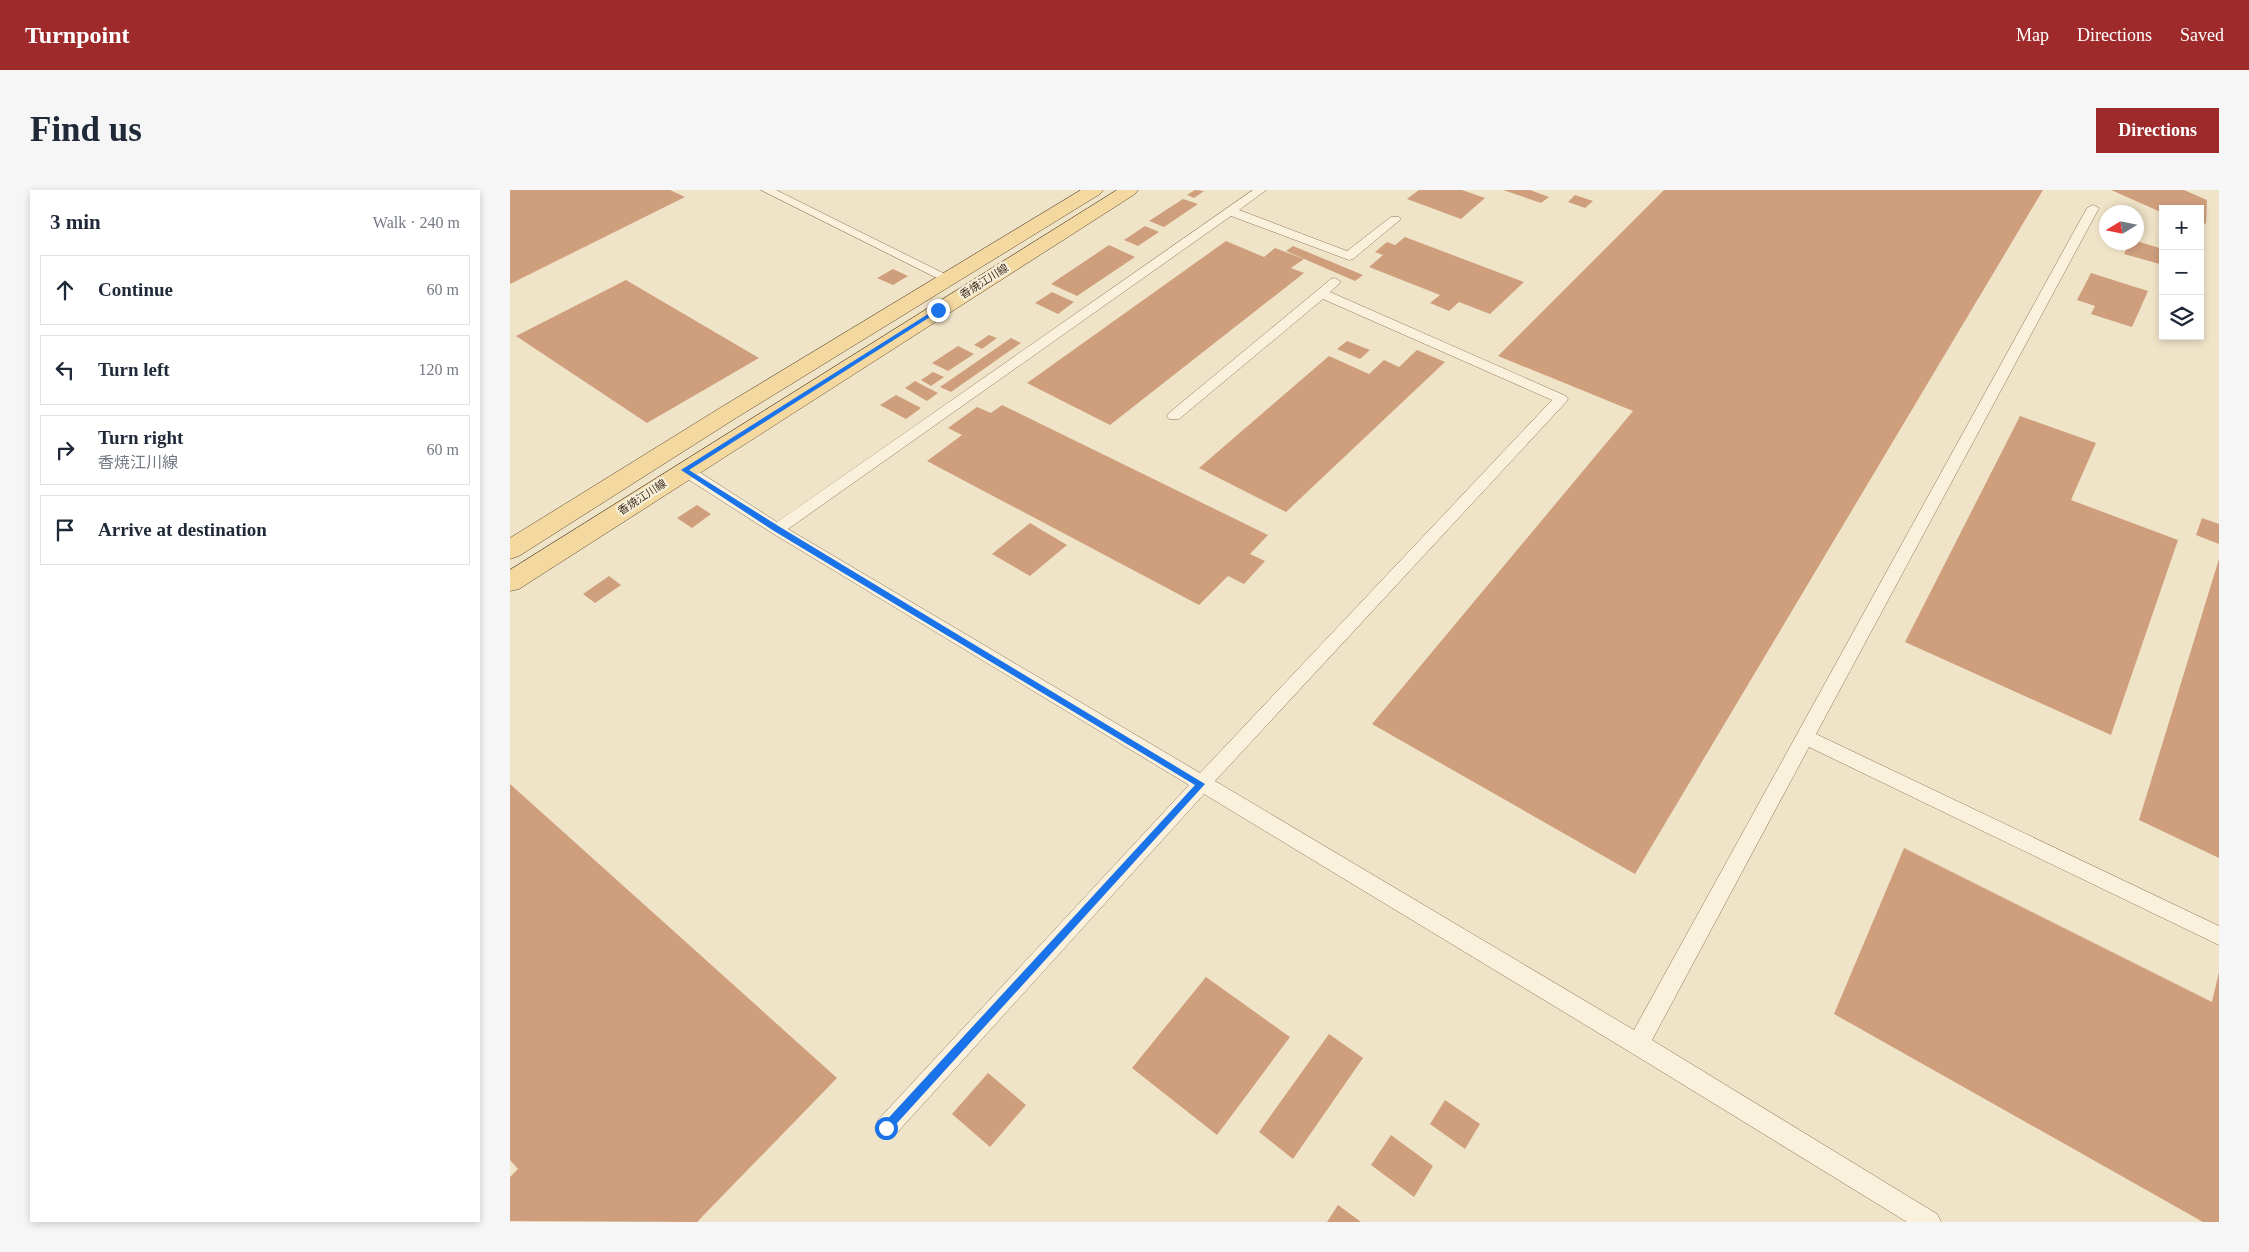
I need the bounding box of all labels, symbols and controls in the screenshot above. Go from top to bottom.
text: Turnpoint [25,22,130,48]
text: Map [2016,25,2049,45]
text: Directions [2077,25,2152,45]
text: Saved [2180,25,2224,45]
button: Directions [2096,108,2219,153]
text: Find us [30,110,142,149]
north arrow [2099,205,2144,250]
map controls [2159,205,2204,340]
button: + [2159,205,2204,250]
text: 3 min [50,210,101,234]
text: Walk · 240 m [373,214,460,231]
button: − [2159,250,2204,295]
street label: 香焼江川線 [957,261,1011,301]
icon: ahead [51,276,79,304]
text: Continue [98,279,173,300]
text: 60 m [427,281,459,298]
button: layers [2159,295,2204,340]
route end [927,299,950,322]
icon: left [51,356,79,384]
text: Turn left [98,359,170,380]
text: 120 m [419,361,459,378]
text: Turn right [98,427,183,448]
icon: right [51,436,79,464]
text: 60 m [427,441,459,458]
text: 香焼江川線 [98,454,178,471]
street label: 香焼江川線 [616,477,668,517]
icon: arrive [51,516,79,544]
text: Arrive at destination [98,519,267,540]
route start [875,1117,898,1140]

